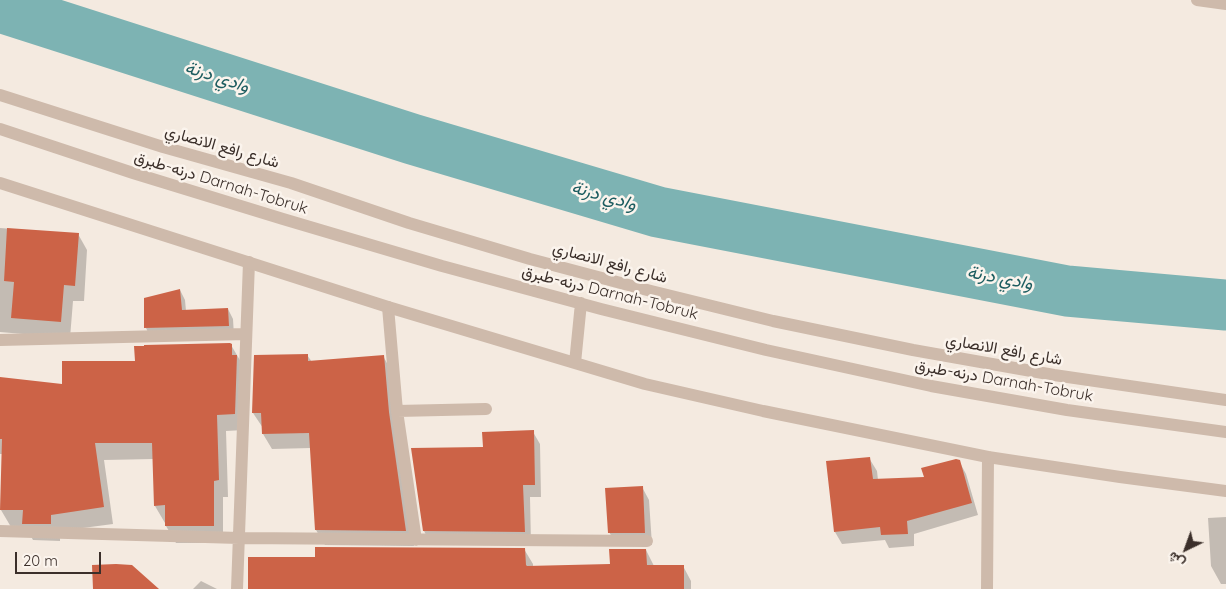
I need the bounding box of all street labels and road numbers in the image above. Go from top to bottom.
street label: شارع رافع الانصاري [163,122,281,172]
street label: درنه-طبرق Darnah-Tobruk [132,147,310,219]
street label: شارع رافع الانصاري [551,238,669,288]
street label: درنه-طبرق Darnah-Tobruk [520,262,700,324]
street label: شارع رافع الانصاري [944,330,1064,370]
street label: درنه-طبرق Darnah-Tobruk [913,356,1095,406]

